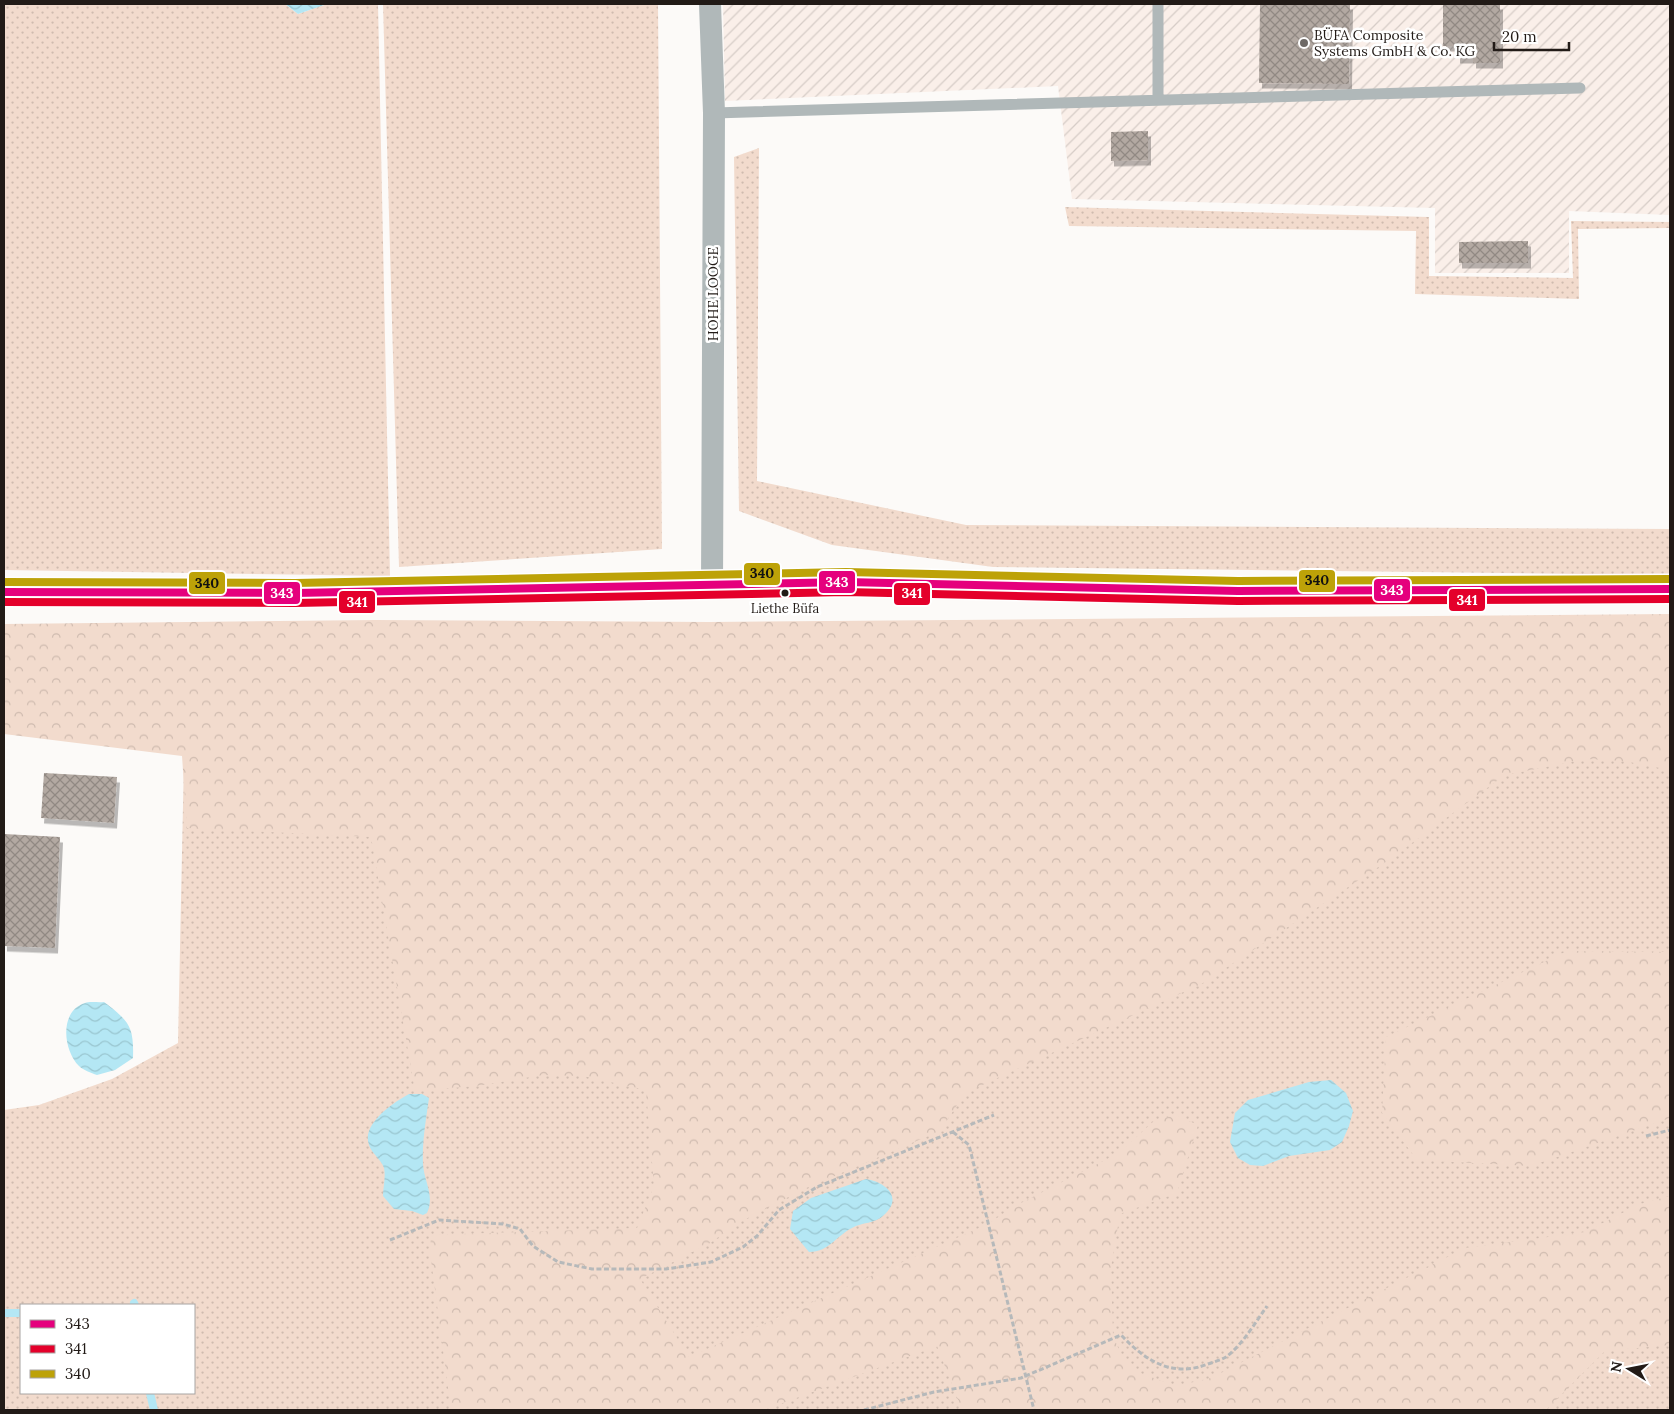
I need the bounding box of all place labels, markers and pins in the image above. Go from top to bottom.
place label: BÜFA Composite Systems GmbH & Co. KG [1314,26,1476,60]
marker: BÜFA Composite Systems GmbH & Co. KG [1298,37,1310,49]
marker: Liethe Büfa [780,588,790,598]
place label: Liethe Büfa [751,600,819,617]

